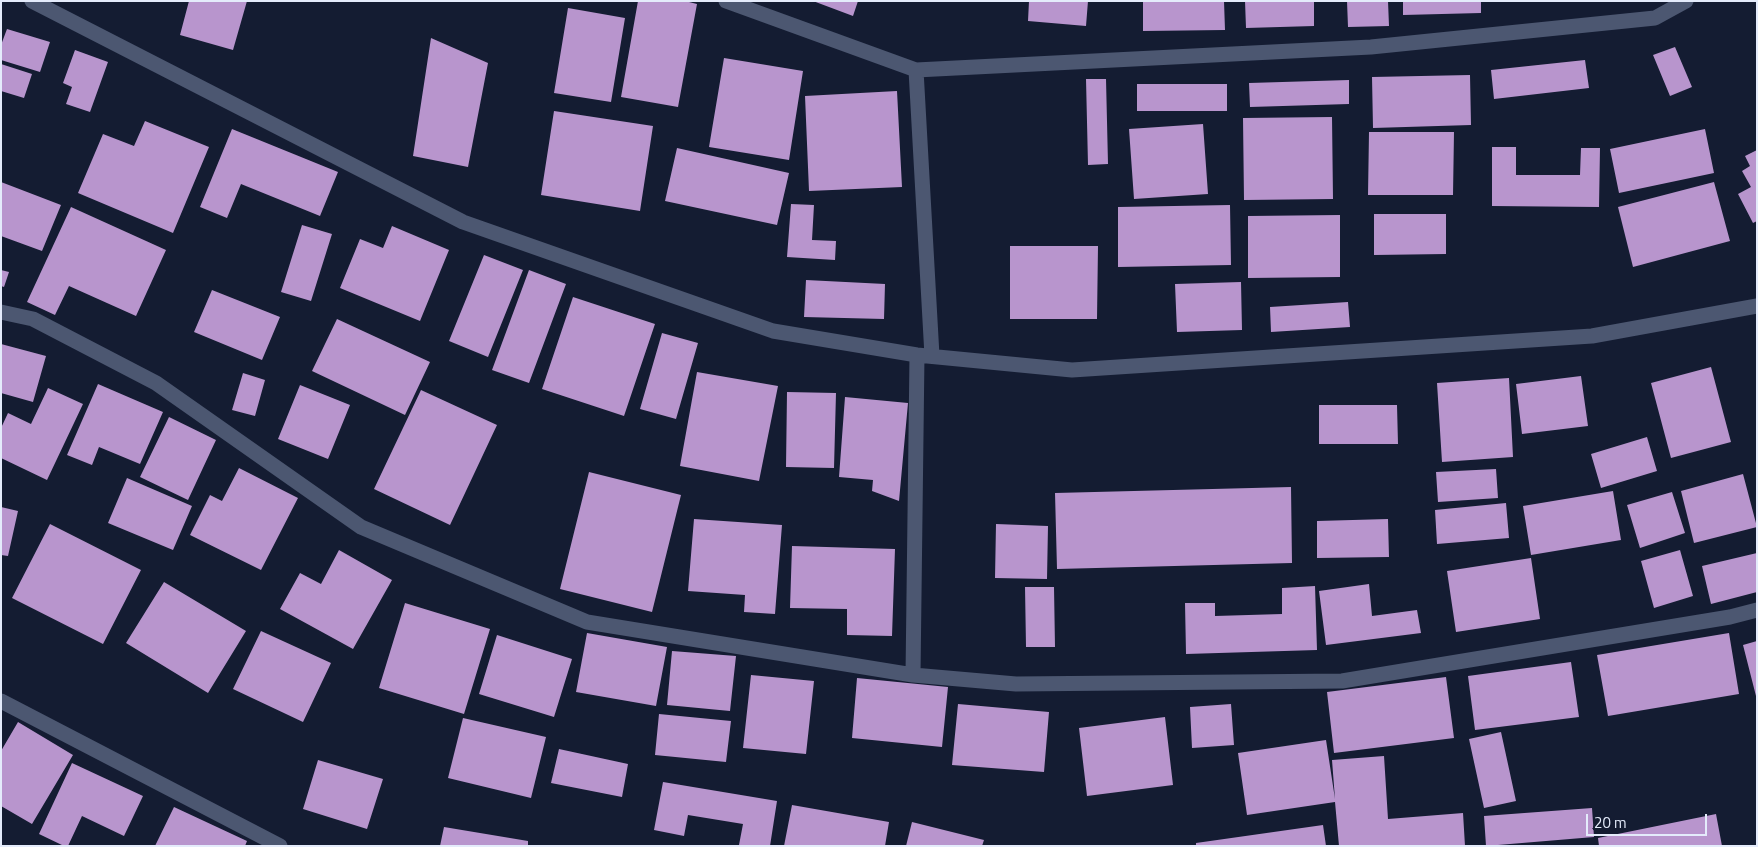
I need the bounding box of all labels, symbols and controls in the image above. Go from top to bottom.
scale bar [1588,804,1709,836]
text: 20 m [1594,811,1627,834]

